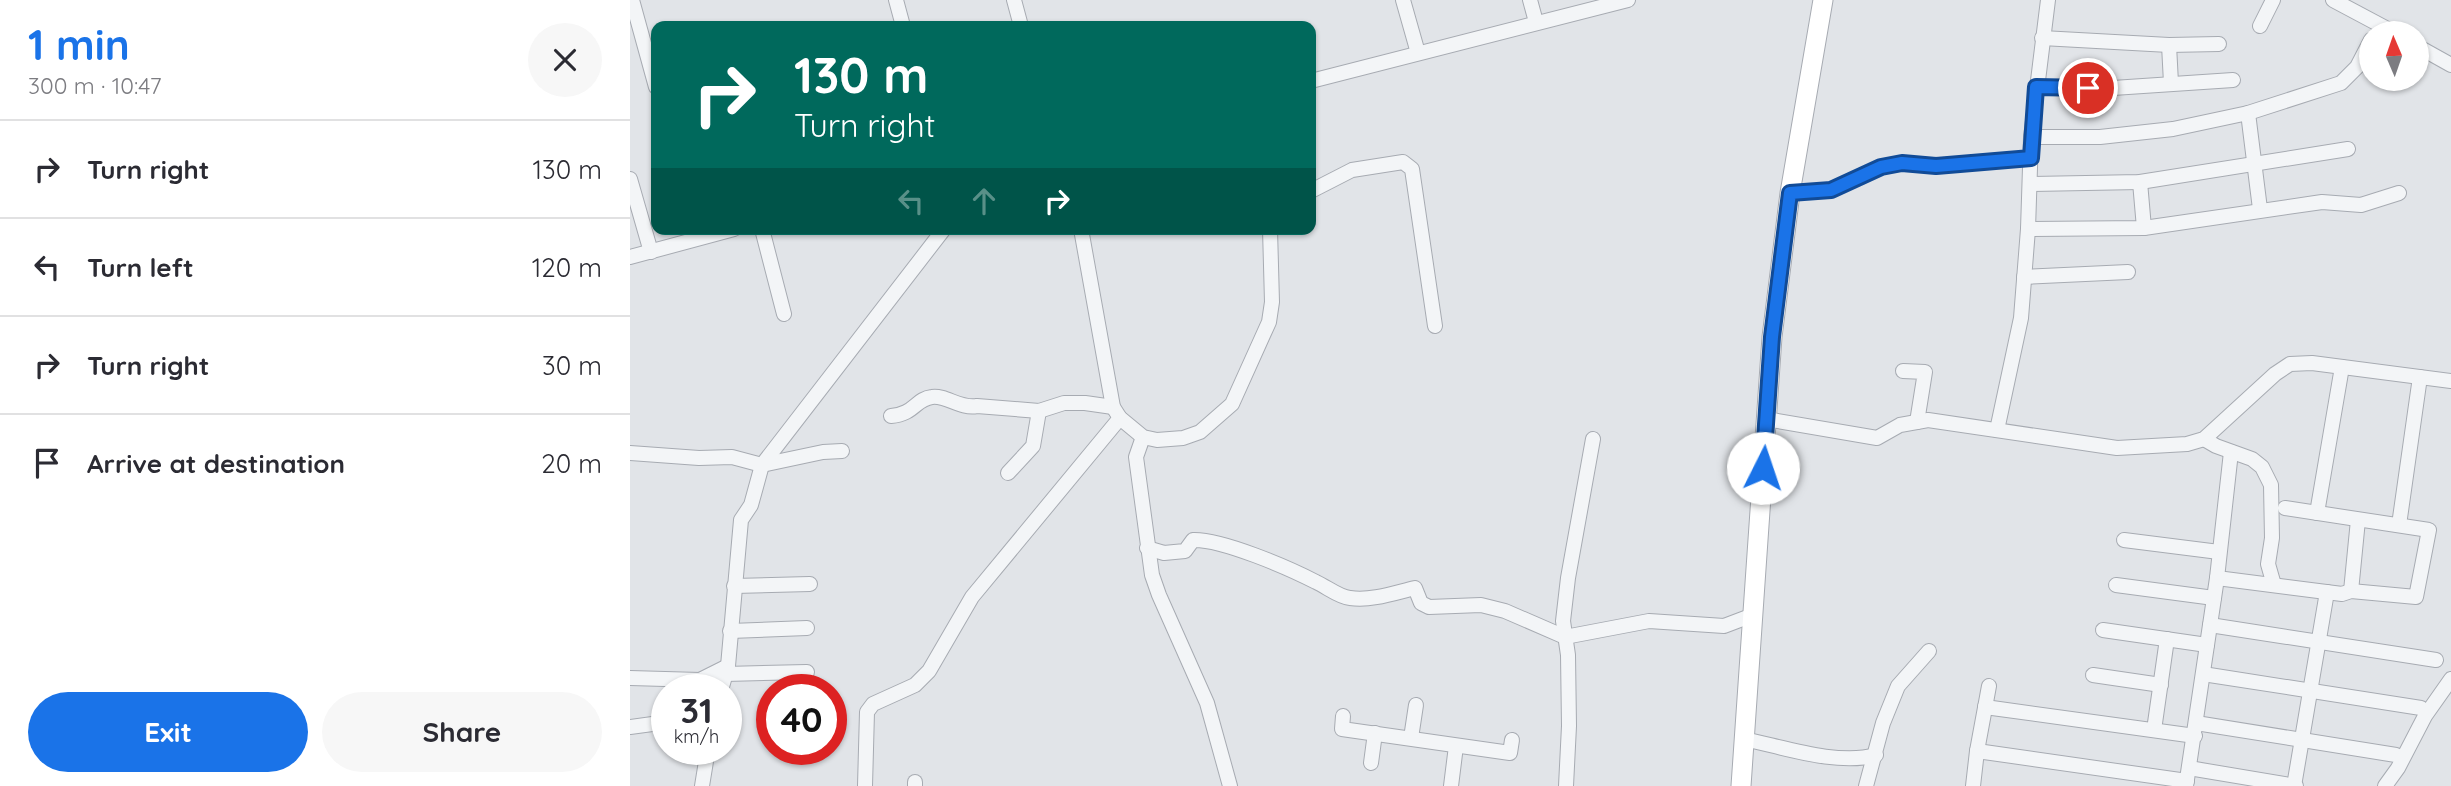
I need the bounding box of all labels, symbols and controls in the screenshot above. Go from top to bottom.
text: 1 min [28,18,130,71]
north arrow [2359,21,2429,91]
map controls [2359,21,2429,91]
button: close [528,23,602,97]
text: 130 m [794,44,928,105]
icon: right [679,49,770,140]
pin [2058,58,2118,118]
icon: arrive [2069,69,2107,107]
text: 300 m · 10:47 [28,71,161,100]
text: Turn right [794,105,935,145]
icon: right [28,150,66,188]
text: Turn right [87,153,209,186]
text: 130 m [532,153,602,186]
icon: left [892,182,930,220]
icon: ahead [965,182,1003,220]
icon: right [1038,182,1076,220]
icon: left [28,248,66,286]
text: Turn left [87,251,194,284]
text: 120 m [532,251,602,284]
icon: right [28,346,66,384]
text: Turn right [87,349,209,382]
text: 30 m [542,349,602,382]
position arrow [1726,431,1800,505]
icon: arrive [28,444,66,482]
text: Arrive at destination [87,447,345,480]
text: 20 m [541,447,602,480]
speed limit sign: 40 [756,674,847,765]
text: 31 [680,688,713,732]
button: Exit [28,692,308,772]
button: Share [322,692,602,772]
text: km/h [674,725,719,748]

